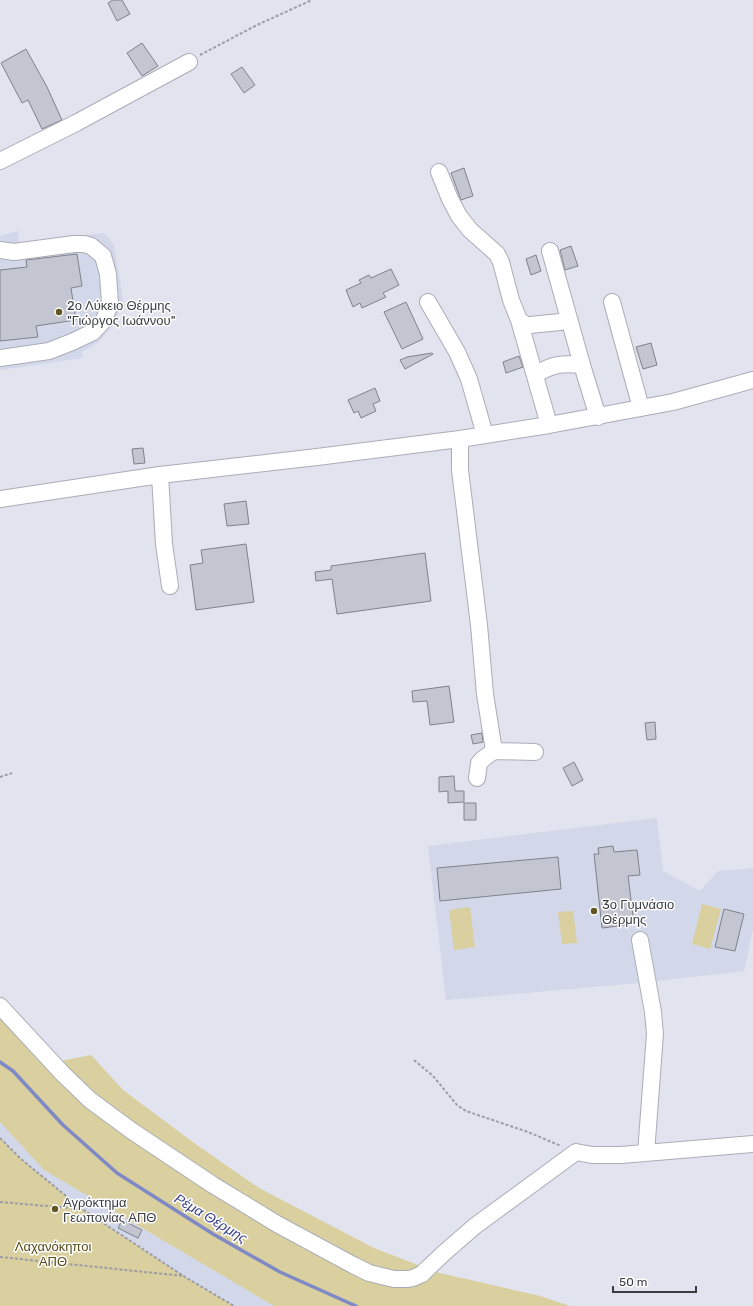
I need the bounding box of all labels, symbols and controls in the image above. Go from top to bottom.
place label: 2ο Λύκειο Θέρμης "Γιώργος Ιωάννου" [67,298,176,328]
marker: 2ο Λύκειο Θέρμης "Γιώργος Ιωάννου" [54,307,64,317]
place label: 3ο Γυμνάσιο Θέρμης [602,897,674,927]
marker: 3ο Γυμνάσιο Θέρμης [589,906,599,916]
water label: Ρέμα Θέρμης [171,1190,250,1247]
place label: Αγρόκτημα Γεωπονίας ΑΠΘ [63,1195,156,1225]
marker: Αγρόκτημα Γεωπονίας ΑΠΘ [50,1204,60,1214]
park label: Λαχανόκηποι ΑΠΘ [15,1239,91,1269]
scale bar [613,1268,696,1294]
text: 50 m [619,1275,647,1289]

